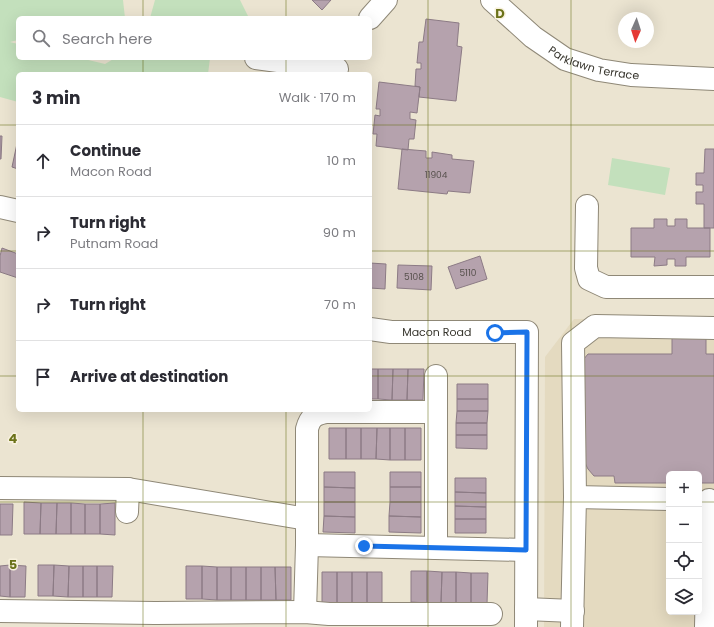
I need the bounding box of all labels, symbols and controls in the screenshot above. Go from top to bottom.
text: D [495,4,505,23]
north arrow [618,12,654,48]
search box [16,16,372,60]
icon: search [30,27,52,49]
text: Search here [62,28,152,49]
street label: Parklawn Terrace [545,42,640,83]
text: 3 min [32,86,80,110]
text: Walk · 170 m [279,88,356,107]
text: Continue [70,140,141,161]
icon: ahead [32,150,54,172]
text: 10 m [327,151,356,170]
text: Macon Road [70,162,152,181]
house number: 11904 [425,169,448,181]
text: Turn right [70,212,146,233]
icon: right [32,222,54,244]
text: 90 m [323,223,356,242]
text: Putnam Road [70,234,158,253]
house number: 5110 [459,267,477,279]
house number: 5108 [404,271,424,283]
icon: right [32,294,54,316]
text: Turn right [70,294,146,315]
text: 70 m [324,295,356,314]
street label: Macon Road [402,324,471,340]
route start [486,324,504,342]
icon: arrive [32,366,54,388]
text: Arrive at destination [70,366,228,387]
text: 4 [9,429,18,448]
map controls [666,471,702,615]
button: + [666,471,702,507]
button: − [666,507,702,543]
route end [355,537,373,555]
button: locate [666,543,702,579]
text: 5 [9,555,17,574]
button: layers [666,579,702,615]

